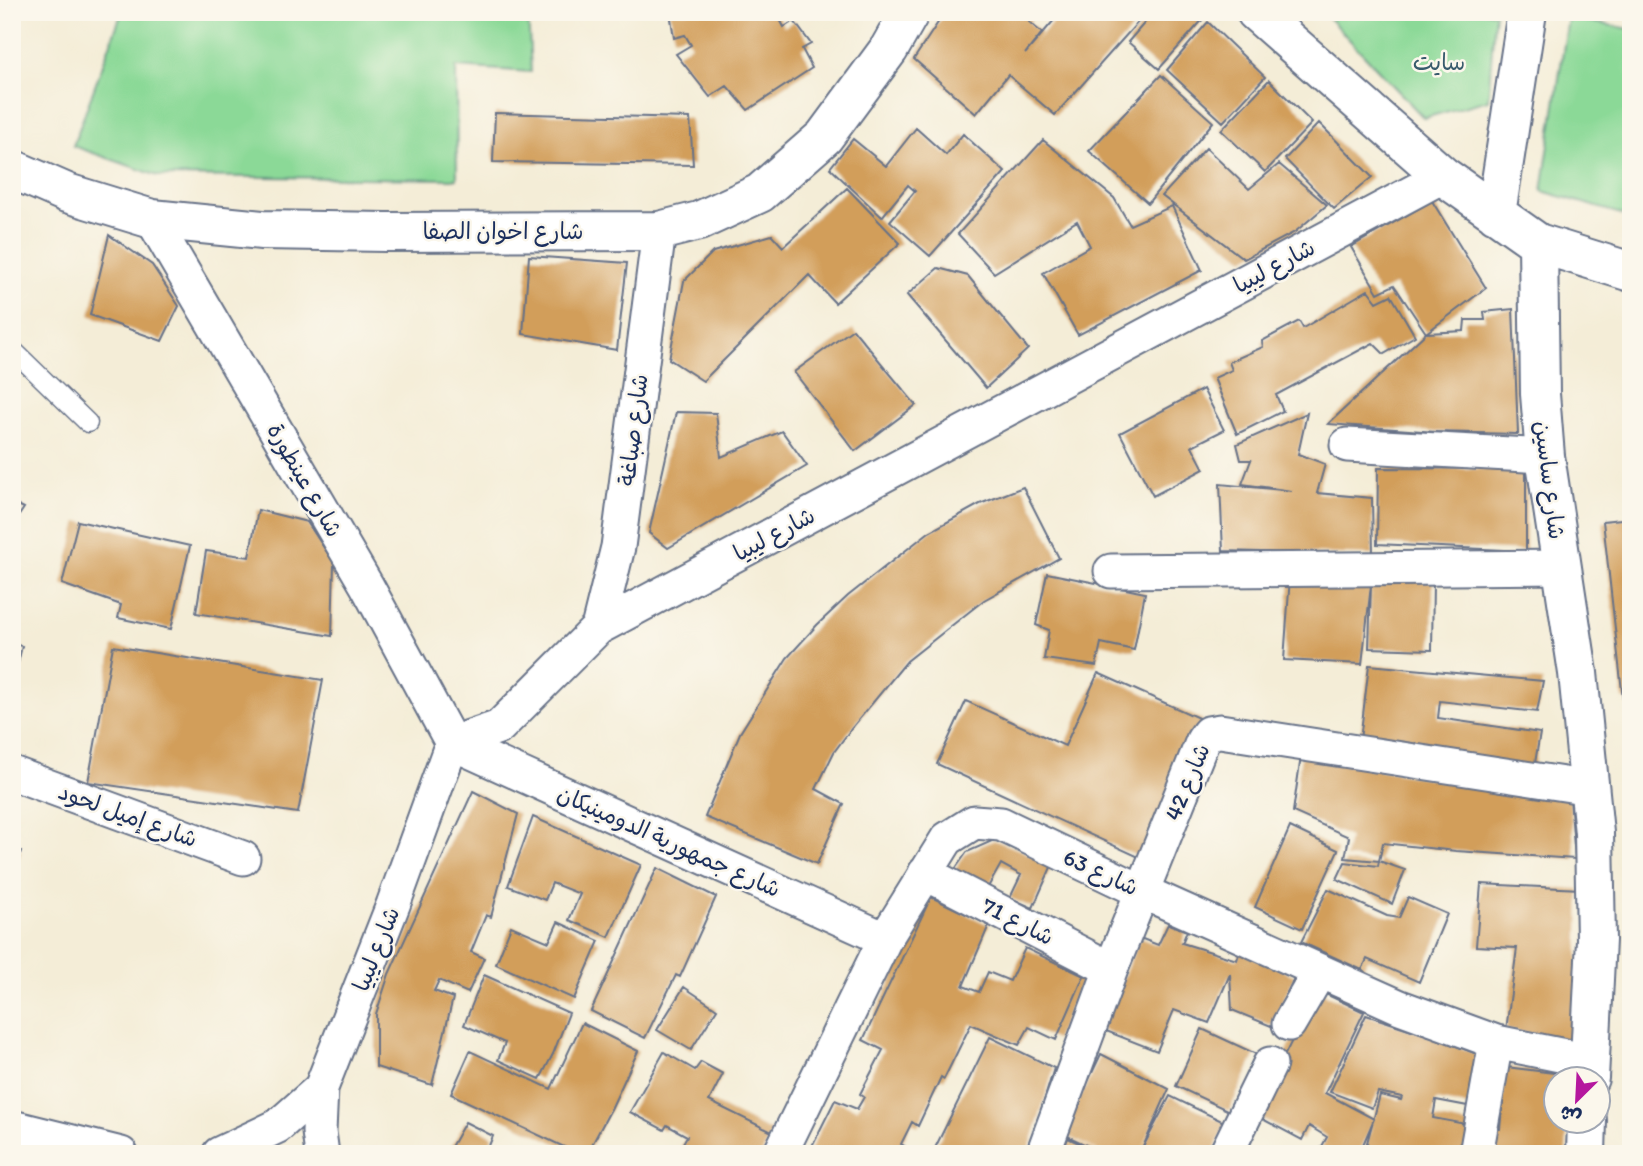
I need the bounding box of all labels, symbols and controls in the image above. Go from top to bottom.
park label: سايت [1413,48,1465,76]
street label: شارع اخوان الصفا [422,217,584,247]
street label: شارع ليبيا [1228,233,1321,301]
street label: شارع صباغة [612,373,656,488]
street label: شارع عينطورة [259,418,349,543]
street label: شارع ساسين [1527,419,1571,541]
street label: شارع ليبيا [728,501,821,569]
street label: شارع 42 [1158,739,1218,825]
street label: شارع إميل لحود [54,777,201,855]
street label: شارع جمهورية الدومينيكان [552,779,785,905]
street label: شارع 63 [1058,842,1143,903]
street label: شارع 71 [976,891,1059,953]
street label: شارع ليبيا [346,903,407,996]
north arrow [1542,1064,1612,1134]
text: ش [1556,1100,1585,1130]

